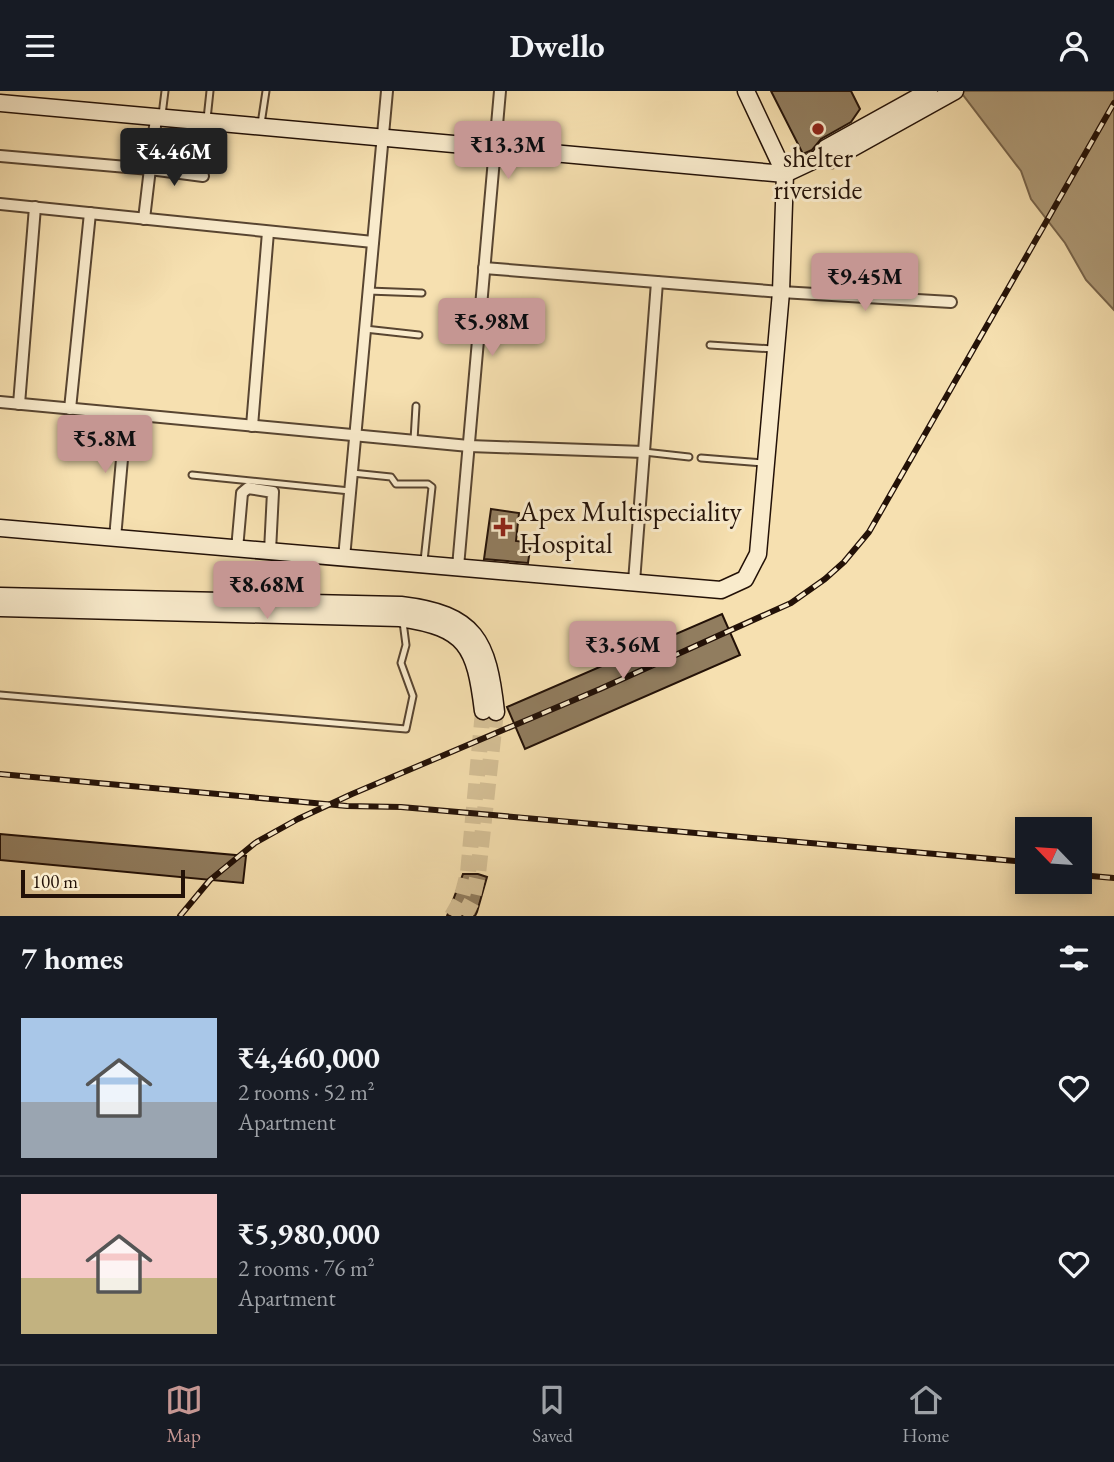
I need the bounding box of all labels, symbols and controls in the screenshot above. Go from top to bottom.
text: Dwello [509,25,605,67]
icon: menu [21,27,59,65]
icon: person [1055,27,1093,65]
marker: shelter riverside [810,121,826,137]
pin: ₹13.3M [451,122,565,181]
pin: ₹4.46M [117,129,231,188]
text: ₹13.3M [470,129,546,159]
text: ₹4.46M [136,136,212,166]
place label: shelter riverside [773,139,863,207]
pin: ₹9.45M [808,253,922,313]
text: ₹9.45M [827,261,903,291]
pin: ₹5.98M [435,299,549,358]
text: ₹5.98M [454,306,530,336]
pin: ₹5.8M [56,415,154,475]
text: ₹5.8M [73,423,137,453]
place label: Apex Multispeciality Hospital [518,493,742,561]
marker: Apex Multispeciality Hospital [493,517,513,537]
pin: ₹8.68M [210,561,324,621]
text: ₹8.68M [229,569,305,599]
pin: ₹3.56M [566,621,680,681]
text: ₹3.56M [585,629,661,659]
north arrow [1015,817,1092,894]
map controls [1015,817,1092,894]
scale bar [21,867,186,899]
text: 100 m [32,869,78,894]
text: 7 homes [21,939,123,978]
icon: filters [1055,939,1093,977]
text: ₹4,460,000 [238,1038,380,1077]
icon: home [77,1046,161,1130]
icon: heart [1055,1069,1093,1107]
text: 2 rooms · 52 m² [238,1077,375,1107]
text: Apartment [238,1107,336,1137]
text: ₹5,980,000 [238,1214,380,1253]
icon: home [77,1222,161,1306]
icon: heart [1055,1245,1093,1283]
text: 2 rooms · 76 m² [238,1253,375,1283]
text: Apartment [238,1283,336,1313]
tab: Map [165,1381,203,1448]
tab: Saved [532,1381,573,1448]
tab: Home [902,1381,949,1448]

